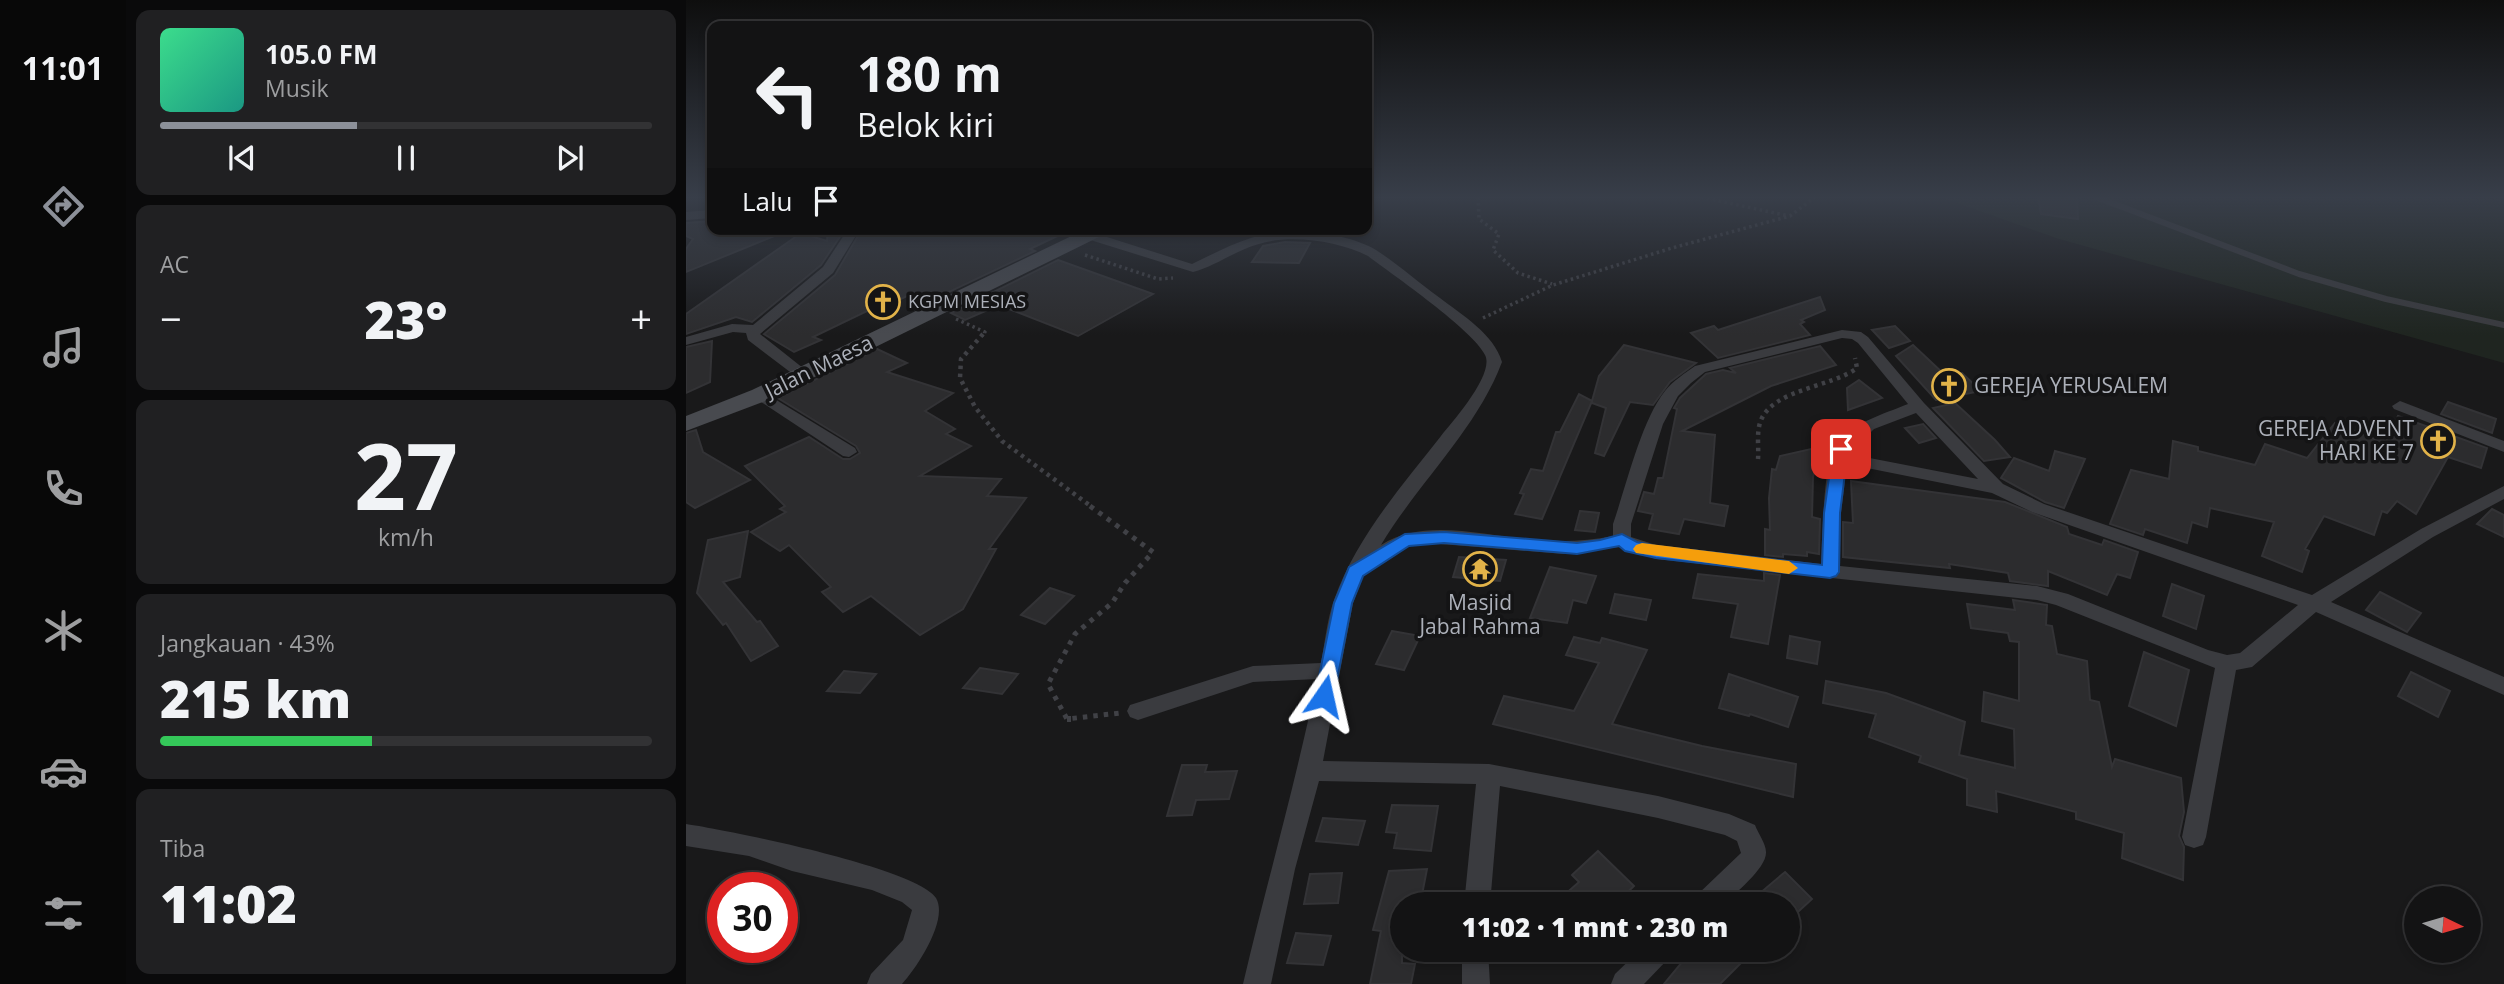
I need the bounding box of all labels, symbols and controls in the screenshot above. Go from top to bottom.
text: 105.0 FM [265,36,377,72]
text: 180 m [857,40,1002,106]
text: 11:01 [22,46,104,89]
icon: left [742,49,833,140]
text: Musik [265,72,329,104]
text: Belok kiri [857,103,994,146]
icon: previous [223,139,261,177]
icon: pause [387,139,425,177]
icon: next [551,139,589,177]
icon: directions [39,182,88,231]
icon: arrive [807,182,845,220]
text: Lalu [742,183,793,219]
text: AC [160,248,189,280]
text: 23° [365,283,447,354]
church icon: KGPM MESIAS [864,283,902,321]
place label: KGPM MESIAS [908,289,1026,313]
text: − [160,292,182,344]
text: + [630,292,652,344]
icon: music [39,323,88,372]
street label: Jalan Maesa [758,328,877,405]
church icon: GEREJA YERUSALEM [1930,367,1968,405]
place label: GEREJA YERUSALEM [1974,371,2168,399]
text: 27 [354,413,458,537]
place label: GEREJA ADVENT HARI KE 7 [2258,414,2414,466]
pin [1811,419,1871,479]
church icon: GEREJA ADVENT HARI KE 7 [2419,422,2457,460]
icon: arrive [1822,430,1860,468]
icon: phone [39,464,88,513]
text: km/h [378,521,434,553]
temple icon: Masjid Jabal Rahma [1461,550,1499,588]
place label: Masjid Jabal Rahma [1417,588,1541,640]
icon: climate [39,606,88,655]
text: Jangkauan · 43% [160,627,335,659]
position arrow [1287,659,1361,733]
text: 215 km [160,662,351,733]
icon: car [39,747,88,796]
text: Tiba [160,832,205,864]
text: 11:02 [160,867,297,938]
speed limit sign: 30 [707,872,798,963]
north arrow [2404,886,2482,962]
map controls [2404,886,2481,963]
icon: filters [39,889,88,938]
text: 11:02 · 1 mnt · 230 m [1462,909,1728,945]

